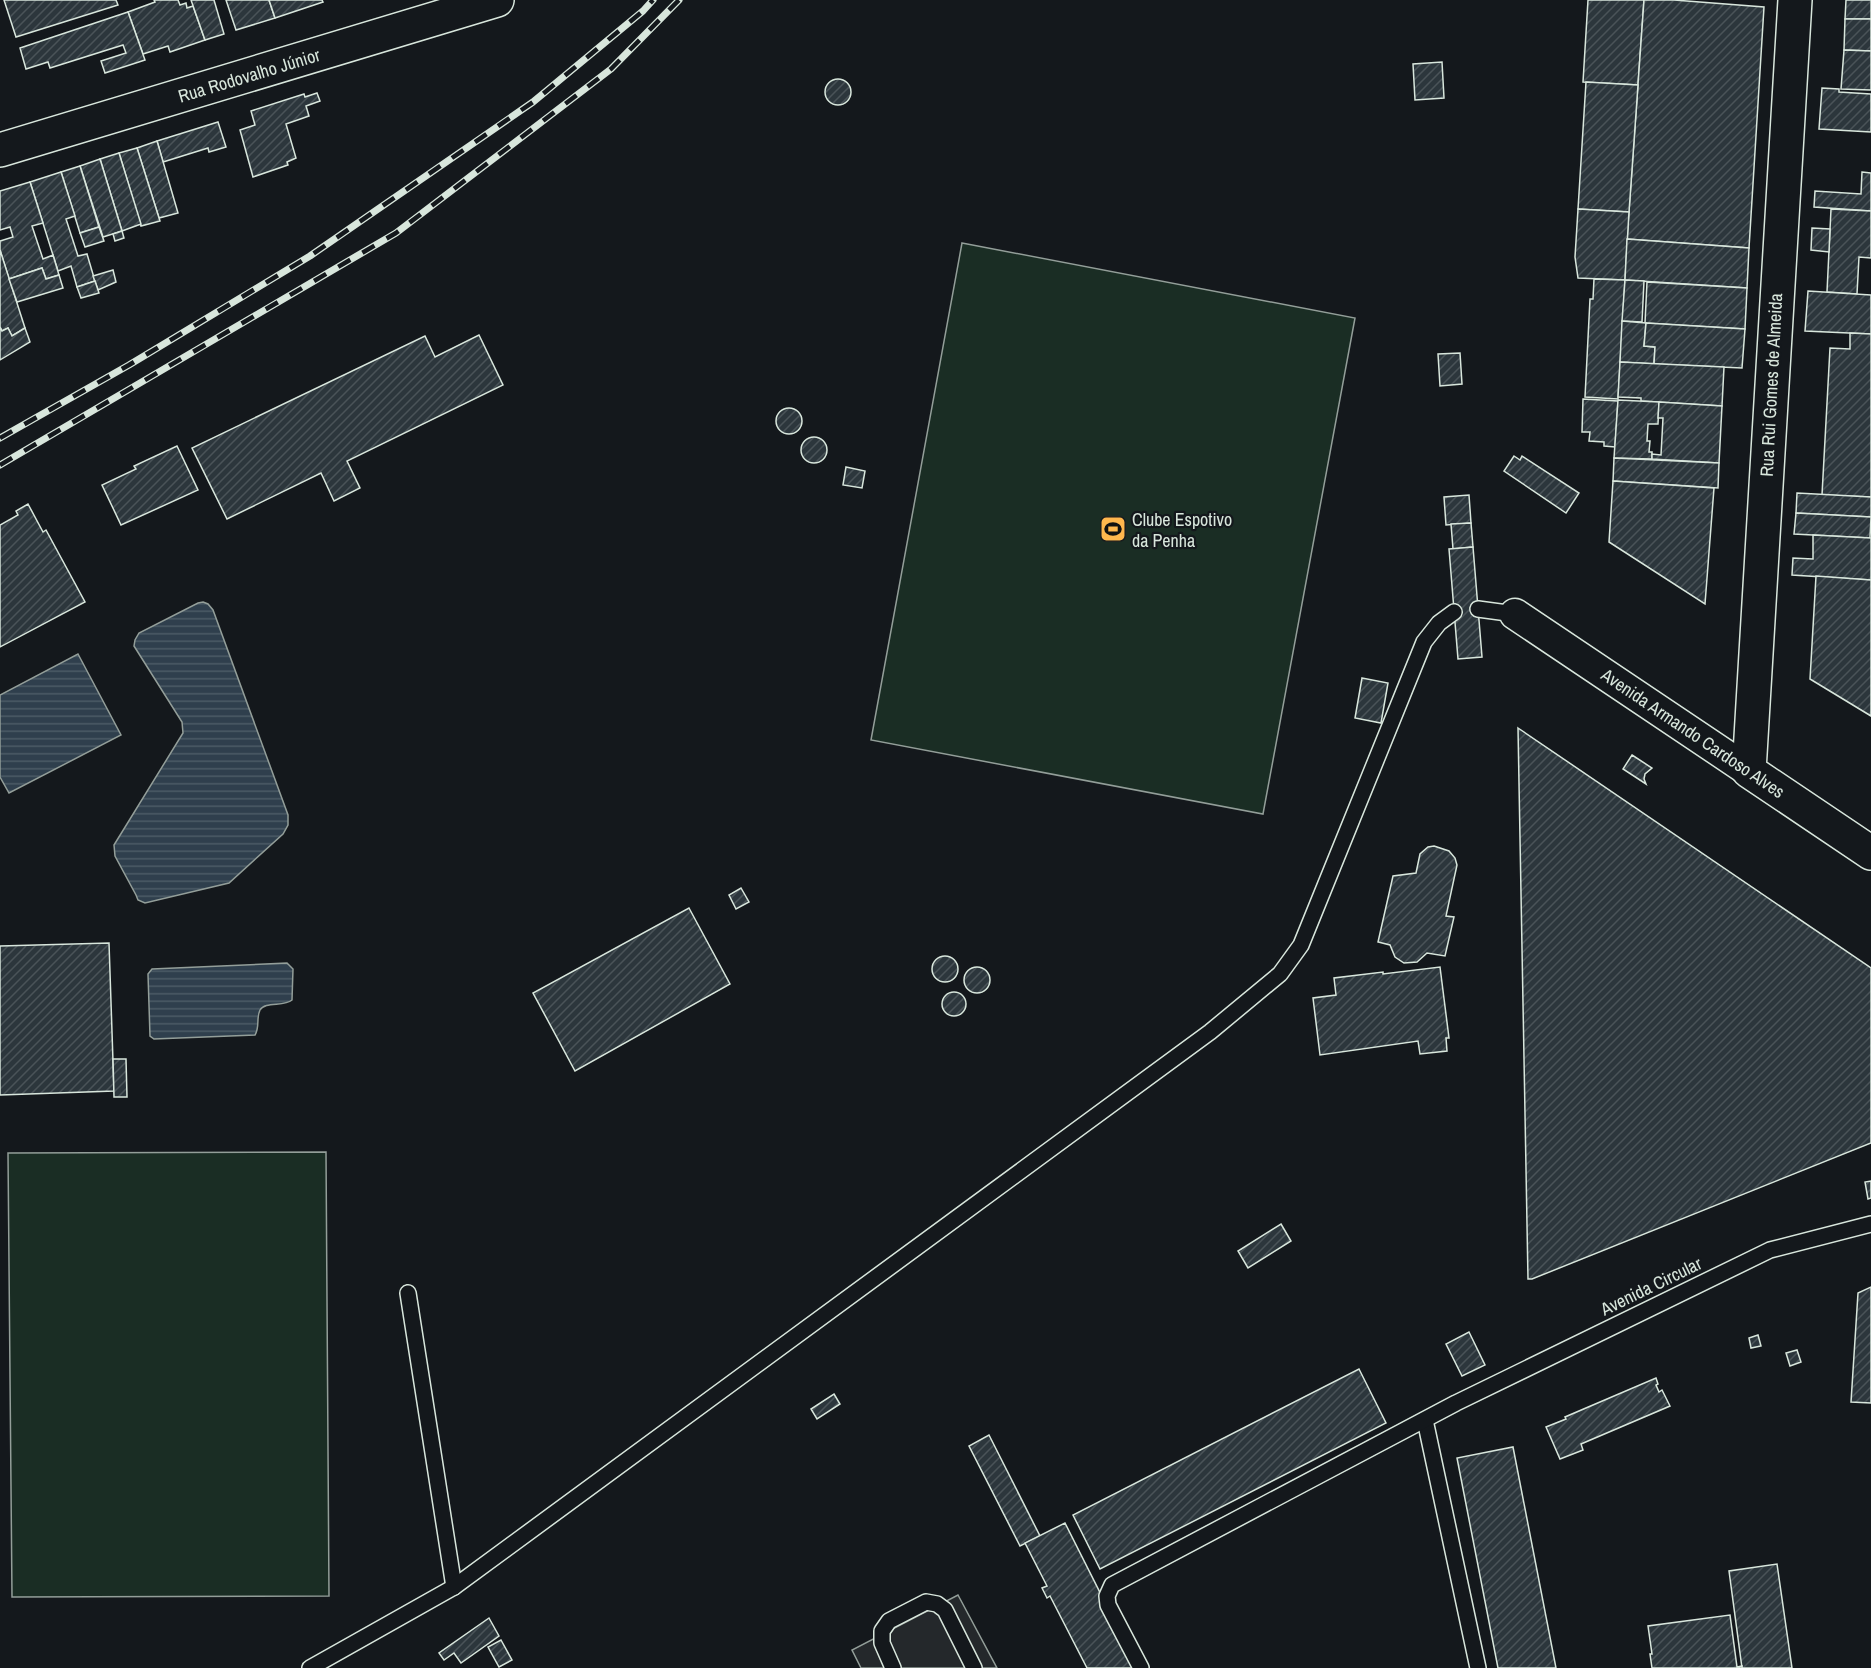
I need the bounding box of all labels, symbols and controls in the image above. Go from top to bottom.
street label: Rua Rodovalho Júnior [175,42,323,108]
street label: Rua Rui Gomes de Almeida [1754,293,1788,477]
place label: Clube Espotivo da Penha [1132,507,1232,553]
sports icon: Clube Espotivo da Penha [1098,514,1128,544]
street label: Avenida Armando Cardoso Alves [1595,662,1790,804]
street label: Avenida Circular [1595,1251,1706,1322]

